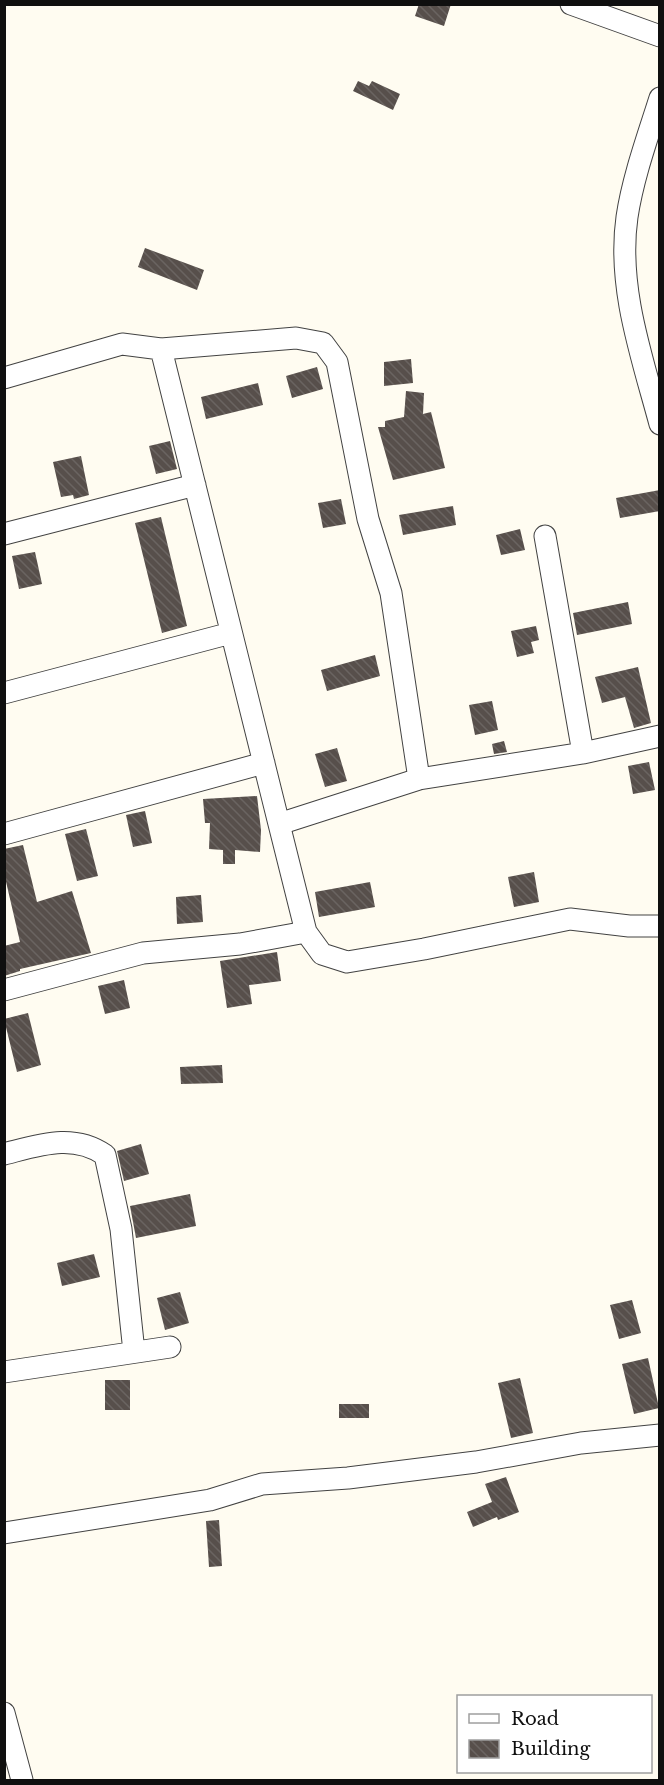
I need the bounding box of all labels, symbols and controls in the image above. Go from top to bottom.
legend [457,1695,652,1773]
text: Road [511,1708,559,1730]
text: Building [511,1738,590,1760]

